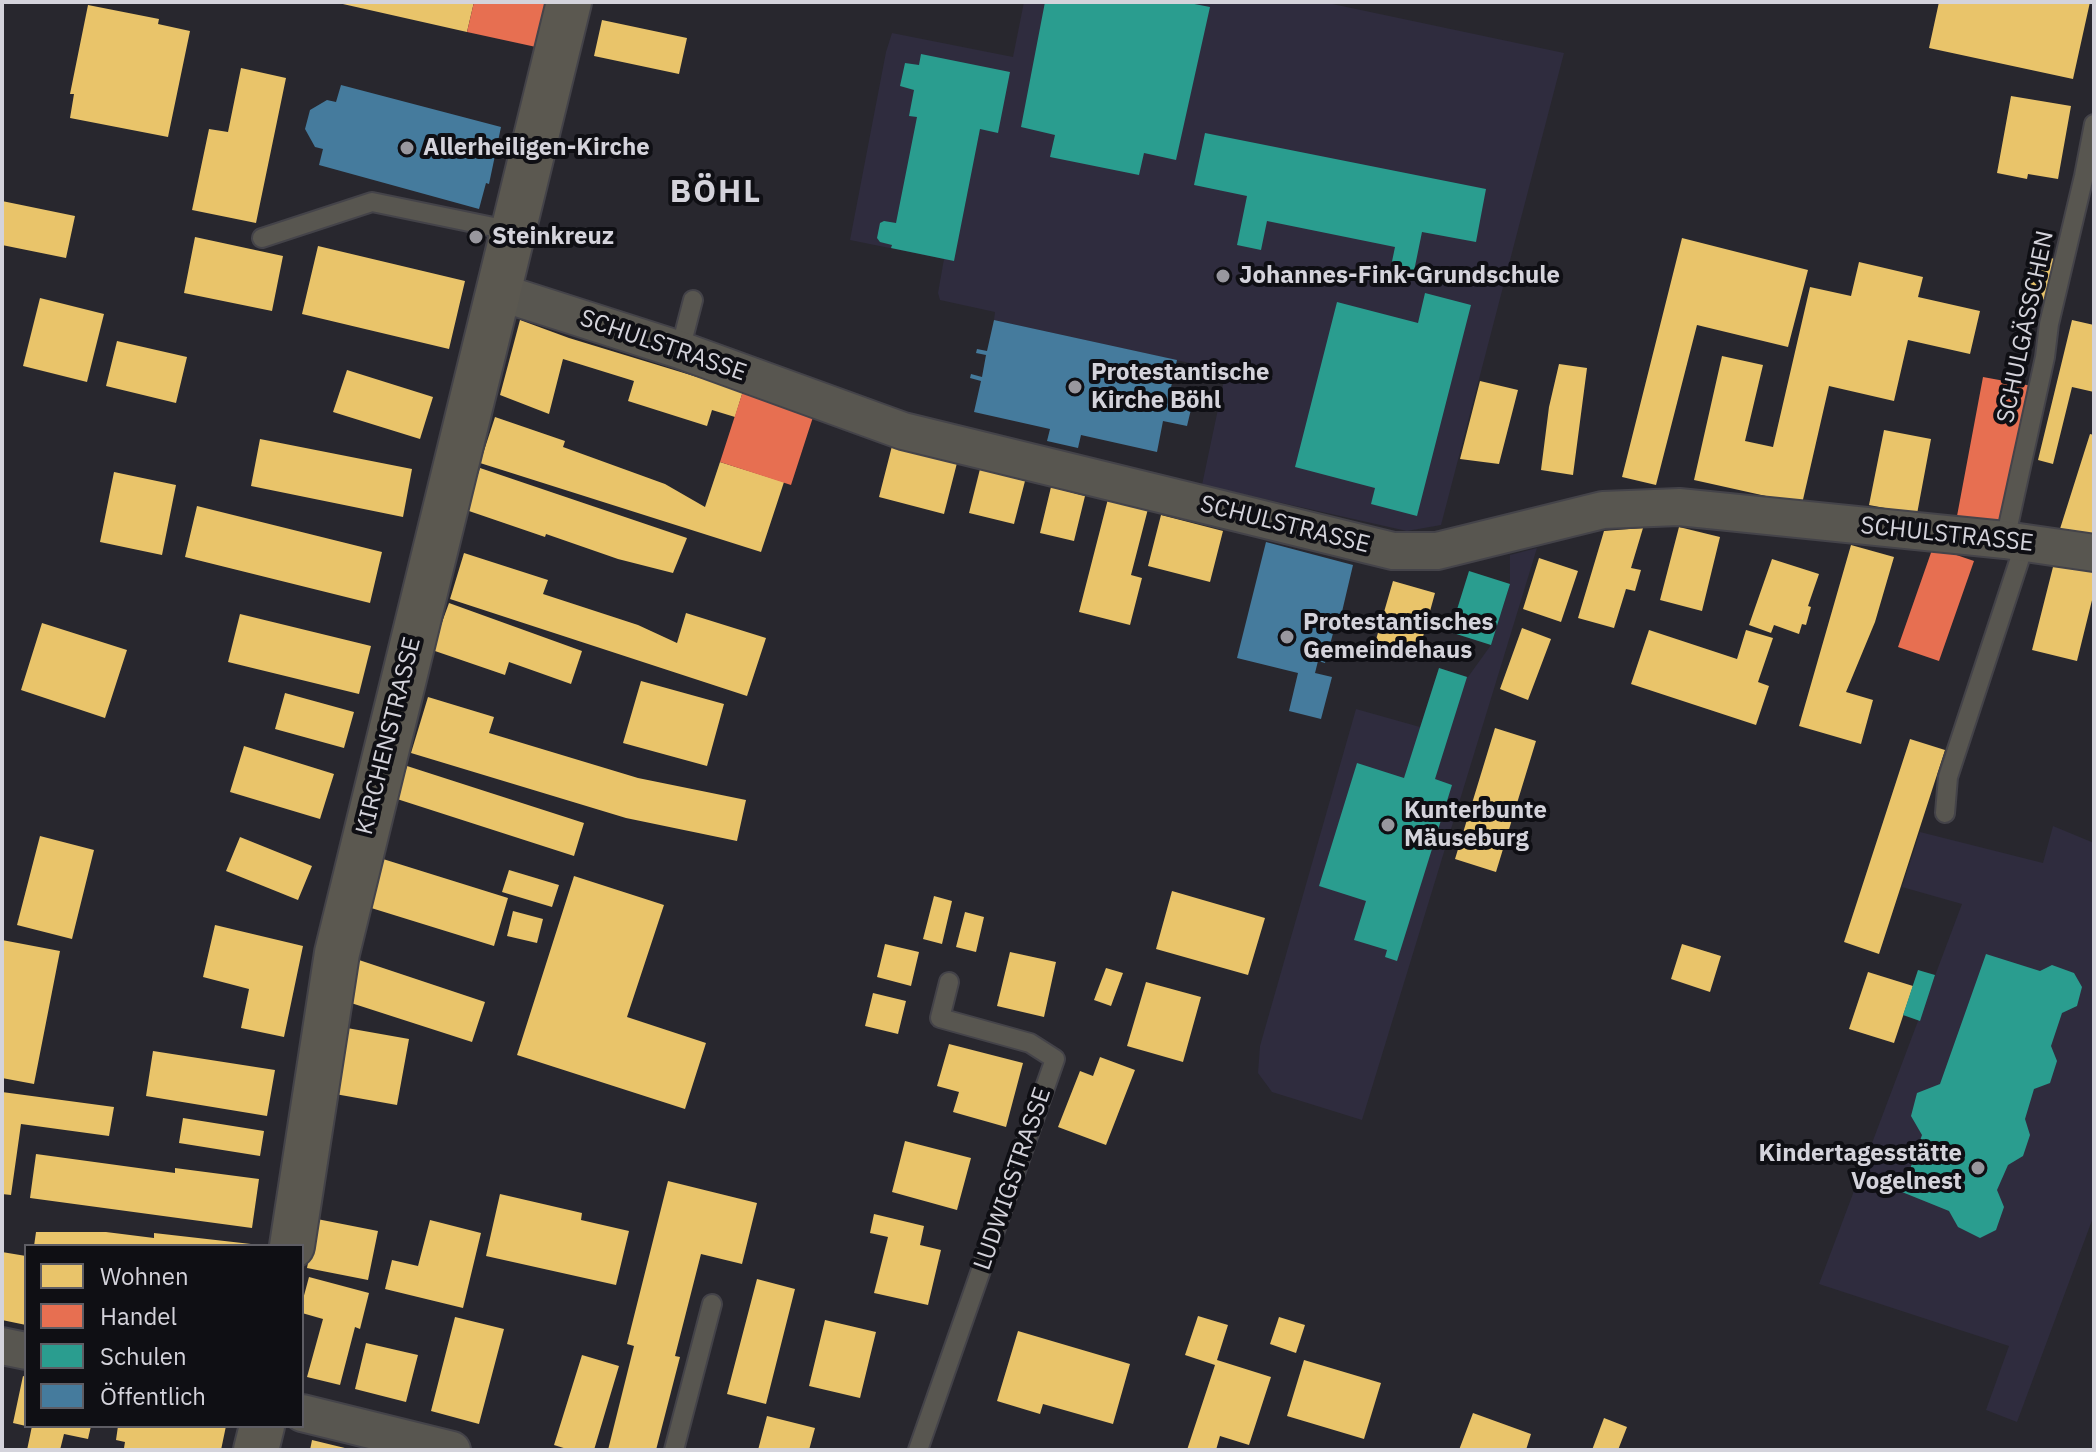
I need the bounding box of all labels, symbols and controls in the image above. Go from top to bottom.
place label: Allerheiligen-Kirche [423,134,650,162]
marker: Allerheiligen-Kirche [398,139,416,157]
district label: BÖHL [670,174,762,212]
place label: Steinkreuz [492,223,614,251]
marker: Steinkreuz [467,228,485,246]
street label: SCHULGÄSSCHEN [1992,228,2060,426]
place label: Johannes-Fink-Grundschule [1239,262,1560,290]
marker: Johannes-Fink-Grundschule [1214,267,1232,285]
street label: SCHULSTRASSE [576,304,750,388]
place label: Protestantische Kirche Böhl [1091,359,1269,415]
marker: Protestantische Kirche Böhl [1066,378,1084,396]
street label: SCHULSTRASSE [1197,490,1373,560]
street label: SCHULSTRASSE [1859,512,2035,558]
place label: Protestantisches Gemeindehaus [1303,609,1494,665]
marker: Protestantisches Gemeindehaus [1278,628,1296,646]
street label: KIRCHENSTRASSE [351,634,427,838]
place label: Kunterbunte Mäuseburg [1404,797,1547,853]
marker: Kunterbunte Mäuseburg [1379,816,1397,834]
street label: LUDWIGSTRASSE [968,1084,1058,1274]
place label: Kindertagesstätte Vogelnest [1759,1140,1962,1196]
marker: Kindertagesstätte Vogelnest [1969,1159,1987,1177]
legend [24,1244,304,1428]
text: Wohnen [100,1260,189,1292]
text: Handel [100,1300,177,1332]
text: Schulen [100,1340,187,1372]
text: Öffentlich [100,1380,206,1412]

